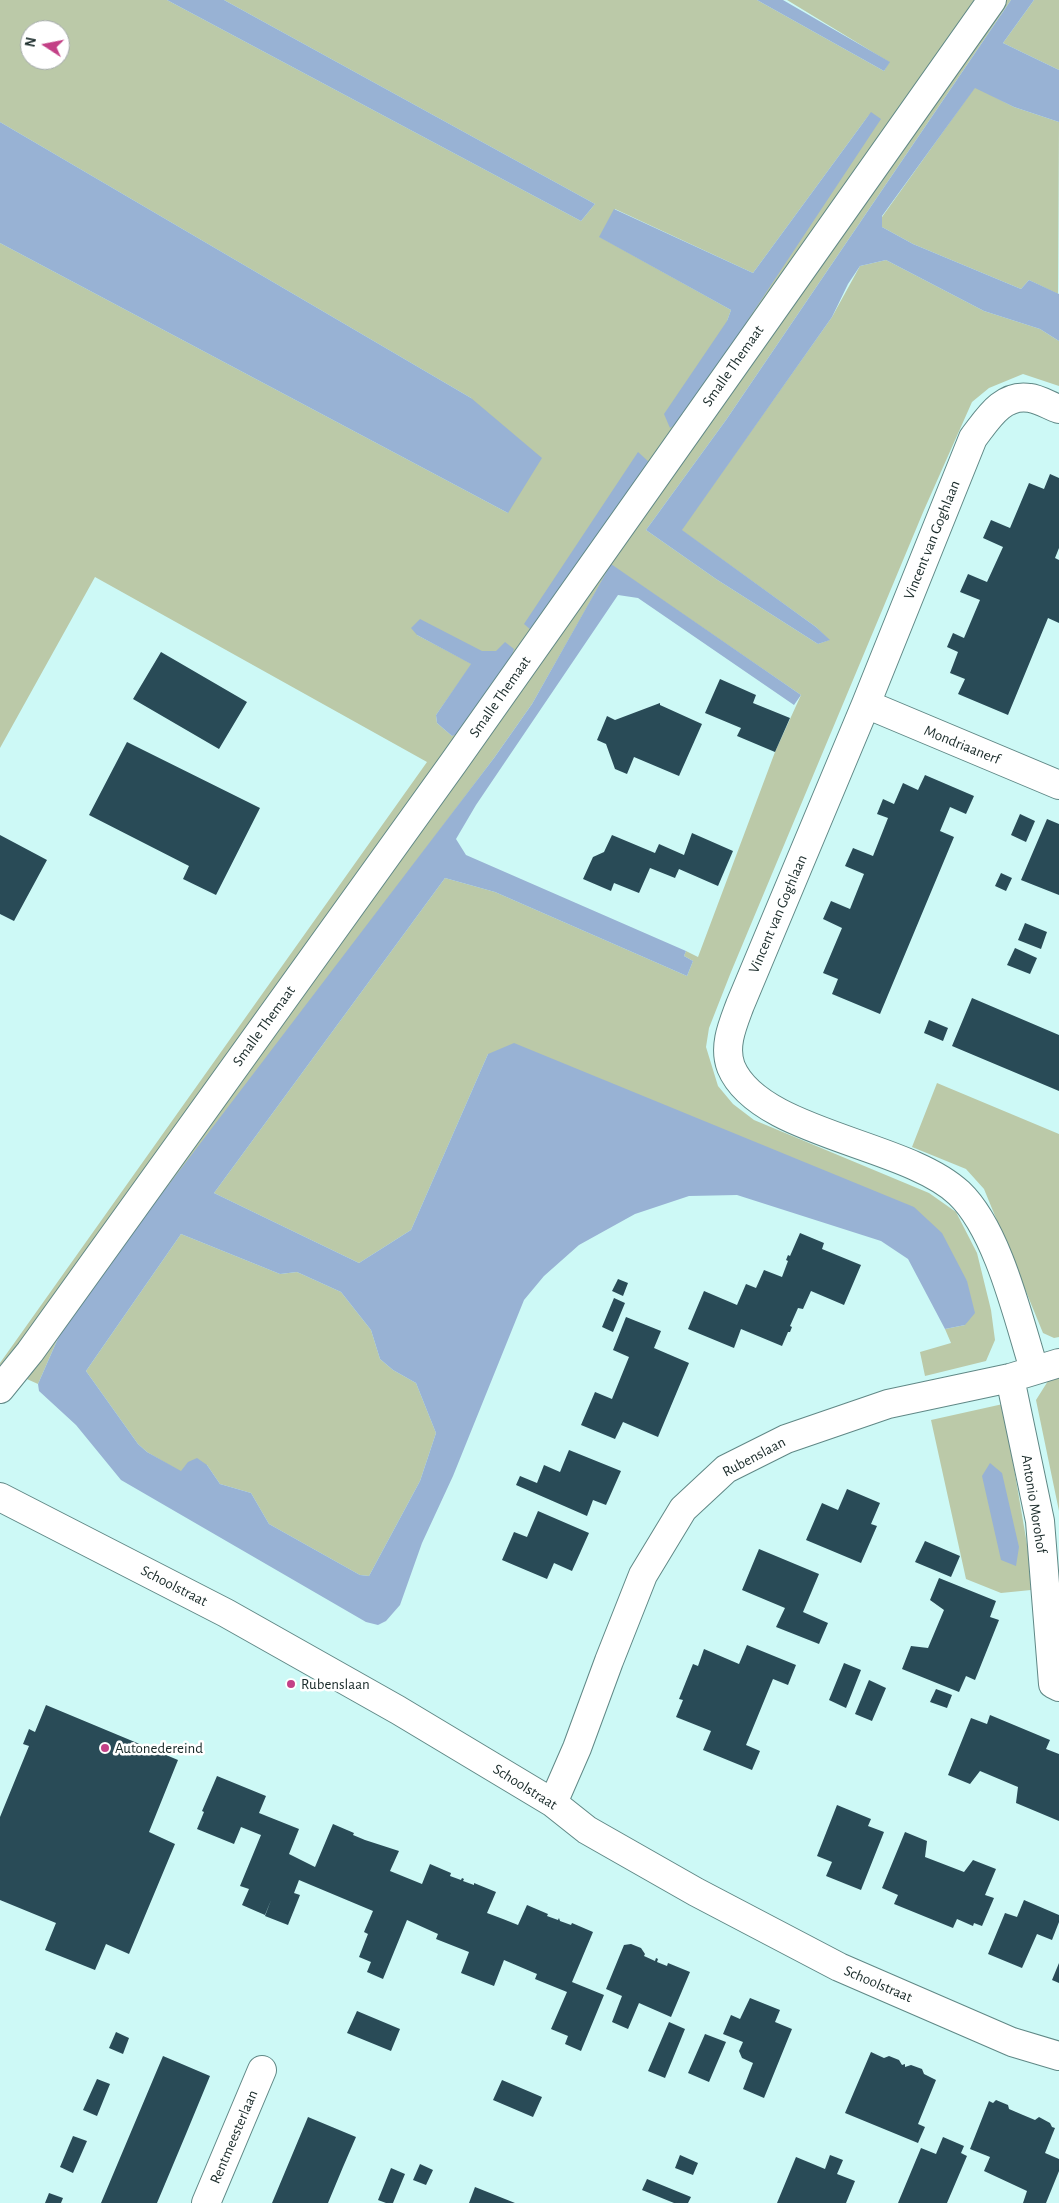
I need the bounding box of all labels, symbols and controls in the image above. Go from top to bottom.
north arrow [20,20,70,70]
text: N [23,36,39,48]
street label: Smalle Themaat [698,322,768,410]
street label: Vincent van Goghlaan [900,478,964,602]
street label: Smalle Themaat [465,653,535,741]
street label: Mondriaanerf [921,722,1003,768]
street label: Vincent van Goghlaan [745,852,811,976]
street label: Smalle Themaat [229,982,299,1070]
street label: Rubenslaan [719,1433,789,1481]
street label: Antonio Morohof [1017,1453,1051,1555]
street label: Schoolstraat [138,1562,210,1610]
place label: Rubenslaan [301,1675,370,1693]
marker: Rubenslaan [285,1678,297,1690]
place label: Autonedereind [115,1739,203,1757]
marker: Autonedereind [99,1742,111,1754]
street label: Schoolstraat [490,1760,560,1814]
street label: Schoolstraat [841,1962,915,2006]
street label: Rentmeesterlaan [206,2087,262,2187]

